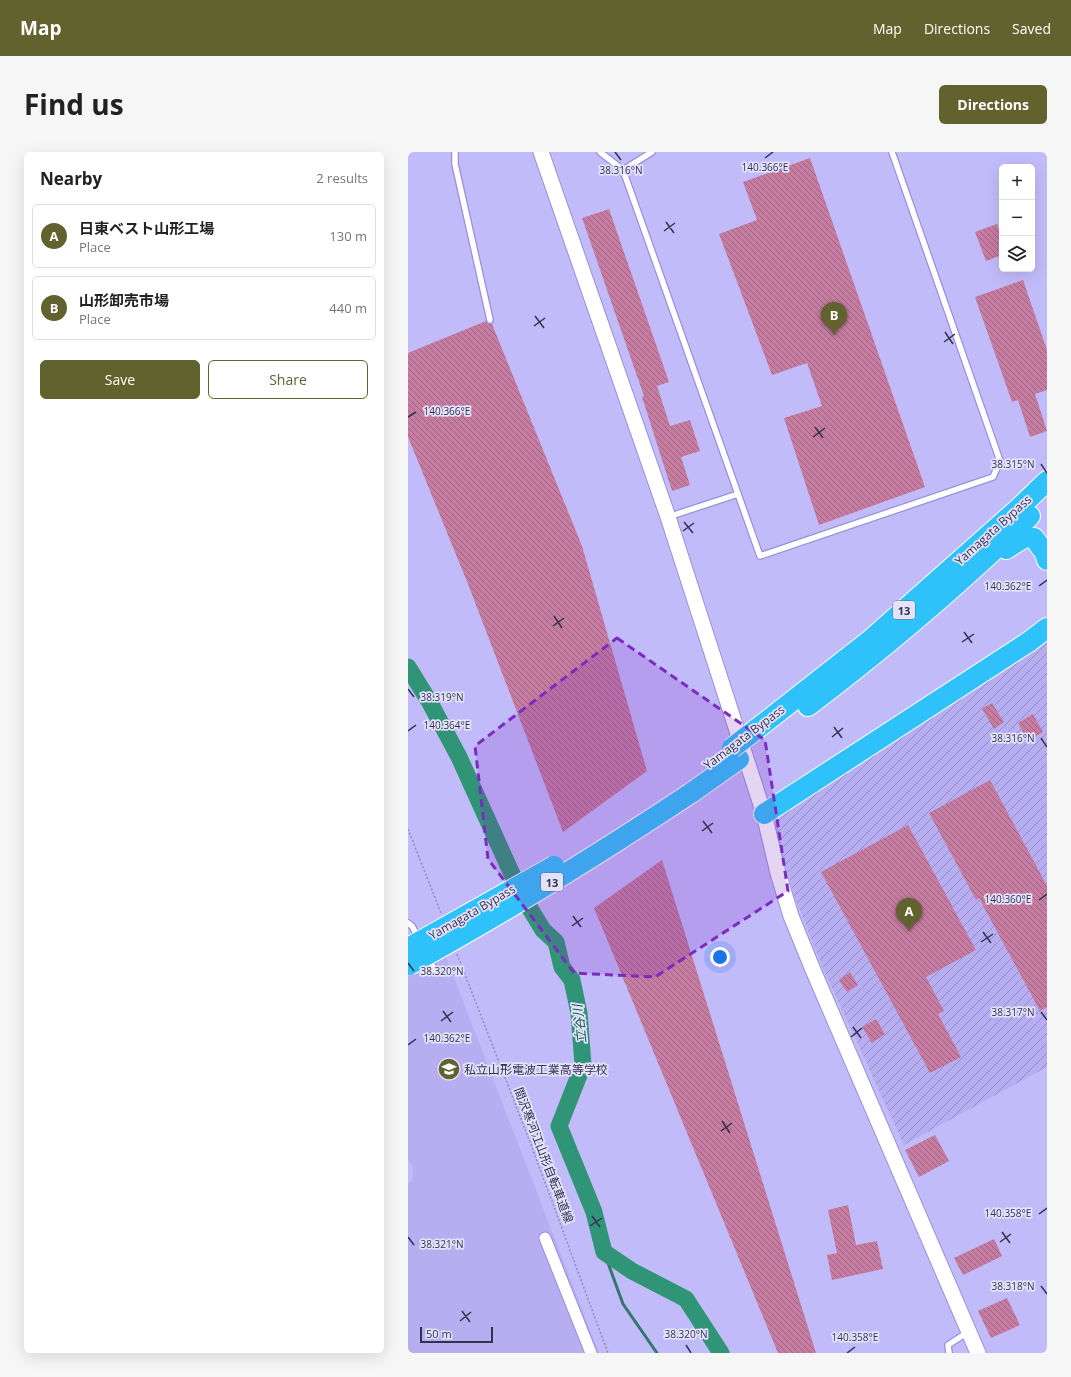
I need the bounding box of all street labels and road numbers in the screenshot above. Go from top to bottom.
street label: Yamagata Bypass [951,491,1035,569]
road number: 13 [893,601,915,619]
street label: Yamagata Bypass [700,701,788,773]
road number: 13 [541,873,563,891]
street label: Yamagata Bypass [425,880,519,944]
street label: 間沢寒河江山形自転車道線 [510,1085,578,1225]

